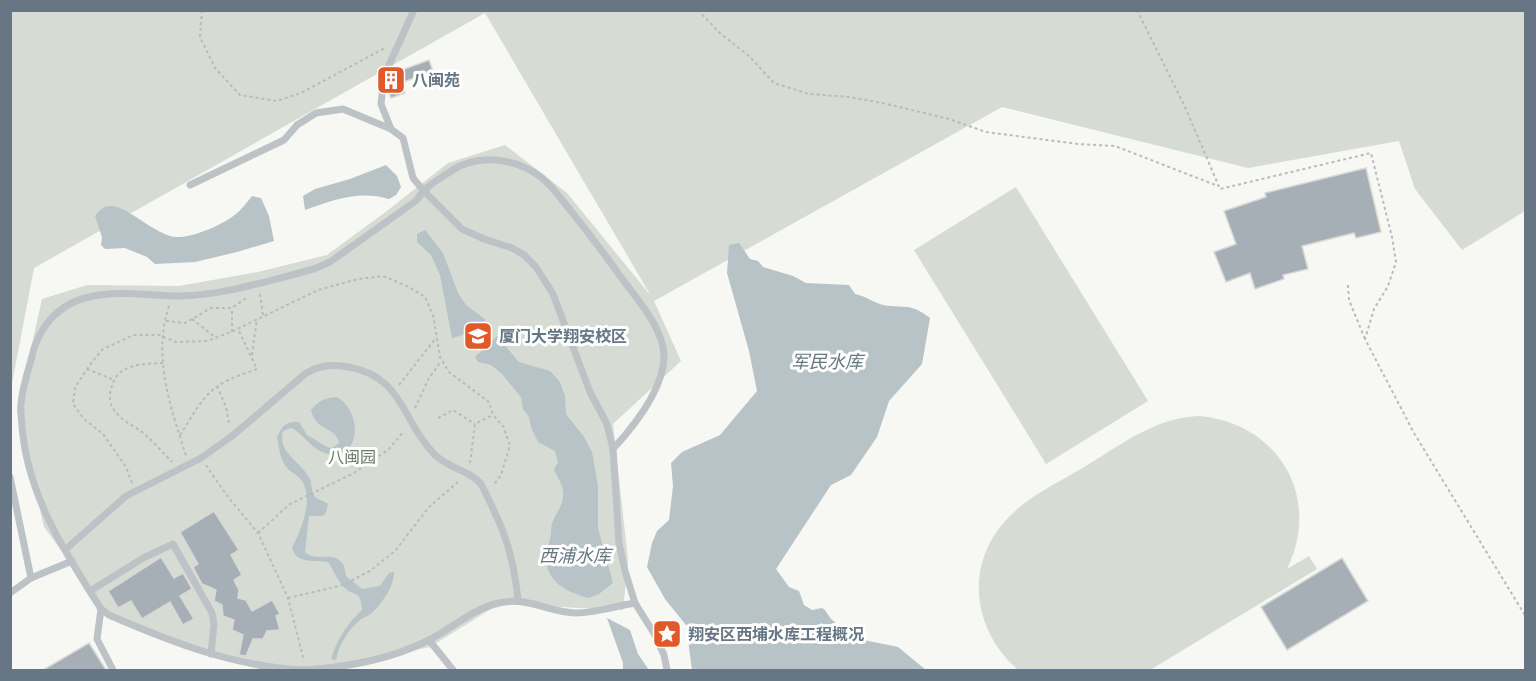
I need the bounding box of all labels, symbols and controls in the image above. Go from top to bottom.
building icon: 八闽苑 [375,64,407,96]
place label: 八闽苑 [412,71,460,90]
school or university icon: 厦门大学翔安校区 [462,320,494,352]
place label: 厦门大学翔安校区 [499,327,627,346]
water label: 军民水库 [791,351,866,373]
park label: 八闽园 [328,448,376,467]
water label: 西浦水库 [539,545,614,567]
place icon: 翔安区西埔水库工程概况 [651,618,683,650]
place label: 翔安区西埔水库工程概况 [688,625,864,644]

